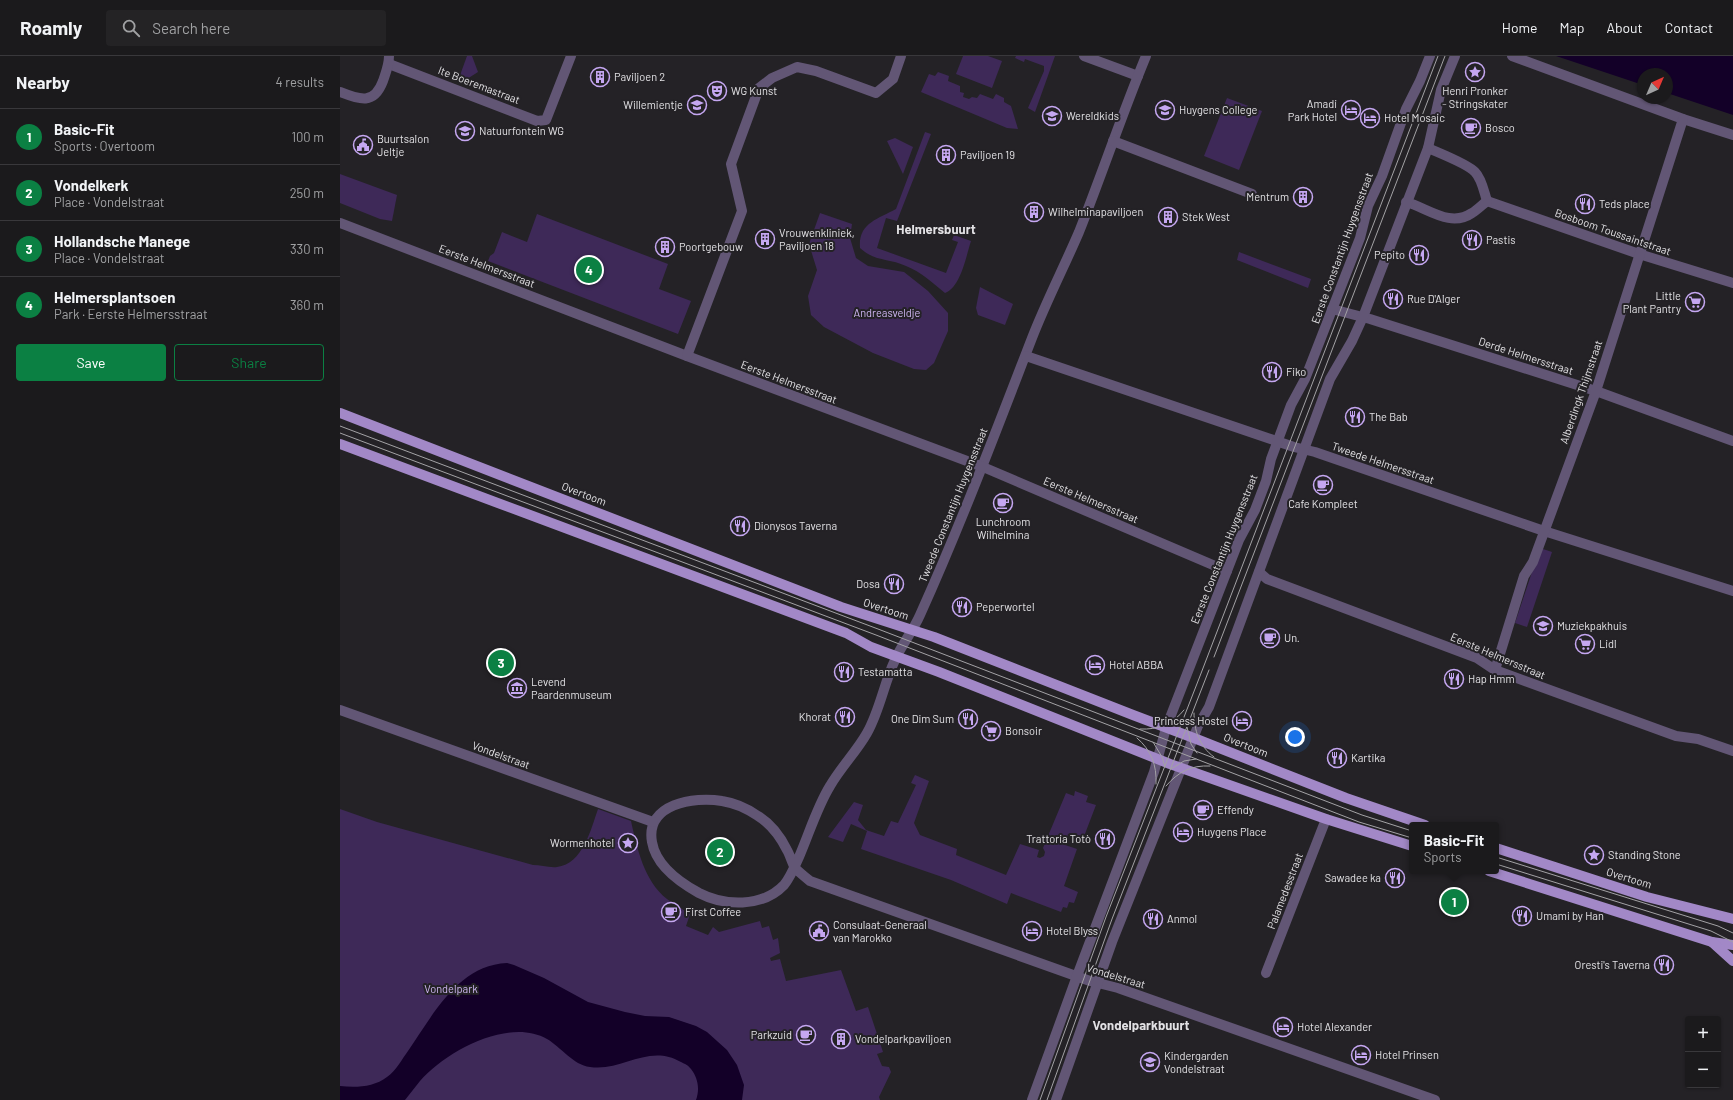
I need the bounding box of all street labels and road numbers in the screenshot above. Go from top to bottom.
street label: Ite Boeremastraat [436,63,522,106]
street label: Eerste Constantijn Huygensstraat [1308,170,1375,325]
street label: Bosboom Toussaintstraat [1553,206,1673,258]
street label: Eerste Helmersstraat [437,241,537,290]
street label: Derde Helmersstraat [1477,334,1575,377]
street label: Alberdingk Thijmstraat [1557,338,1604,445]
street label: Eerste Helmersstraat [739,357,839,406]
street label: Tweede Constantijn Huygensstraat [915,426,990,584]
street label: Tweede Helmersstraat [1330,439,1436,486]
street label: Eerste Constantijn Huygensstraat [1188,472,1260,625]
street label: Eerste Helmersstraat [1042,474,1141,525]
street label: Overtoom [560,479,608,508]
street label: Overtoom [862,595,910,622]
street label: Eerste Helmersstraat [1449,630,1548,681]
street label: Overtoom [1222,730,1270,759]
street label: Vondelstraat [470,738,532,771]
street label: Palamedesstraat [1264,851,1305,931]
street label: Overtoom [1605,864,1653,891]
street label: Vondelstraat [1085,960,1147,991]

